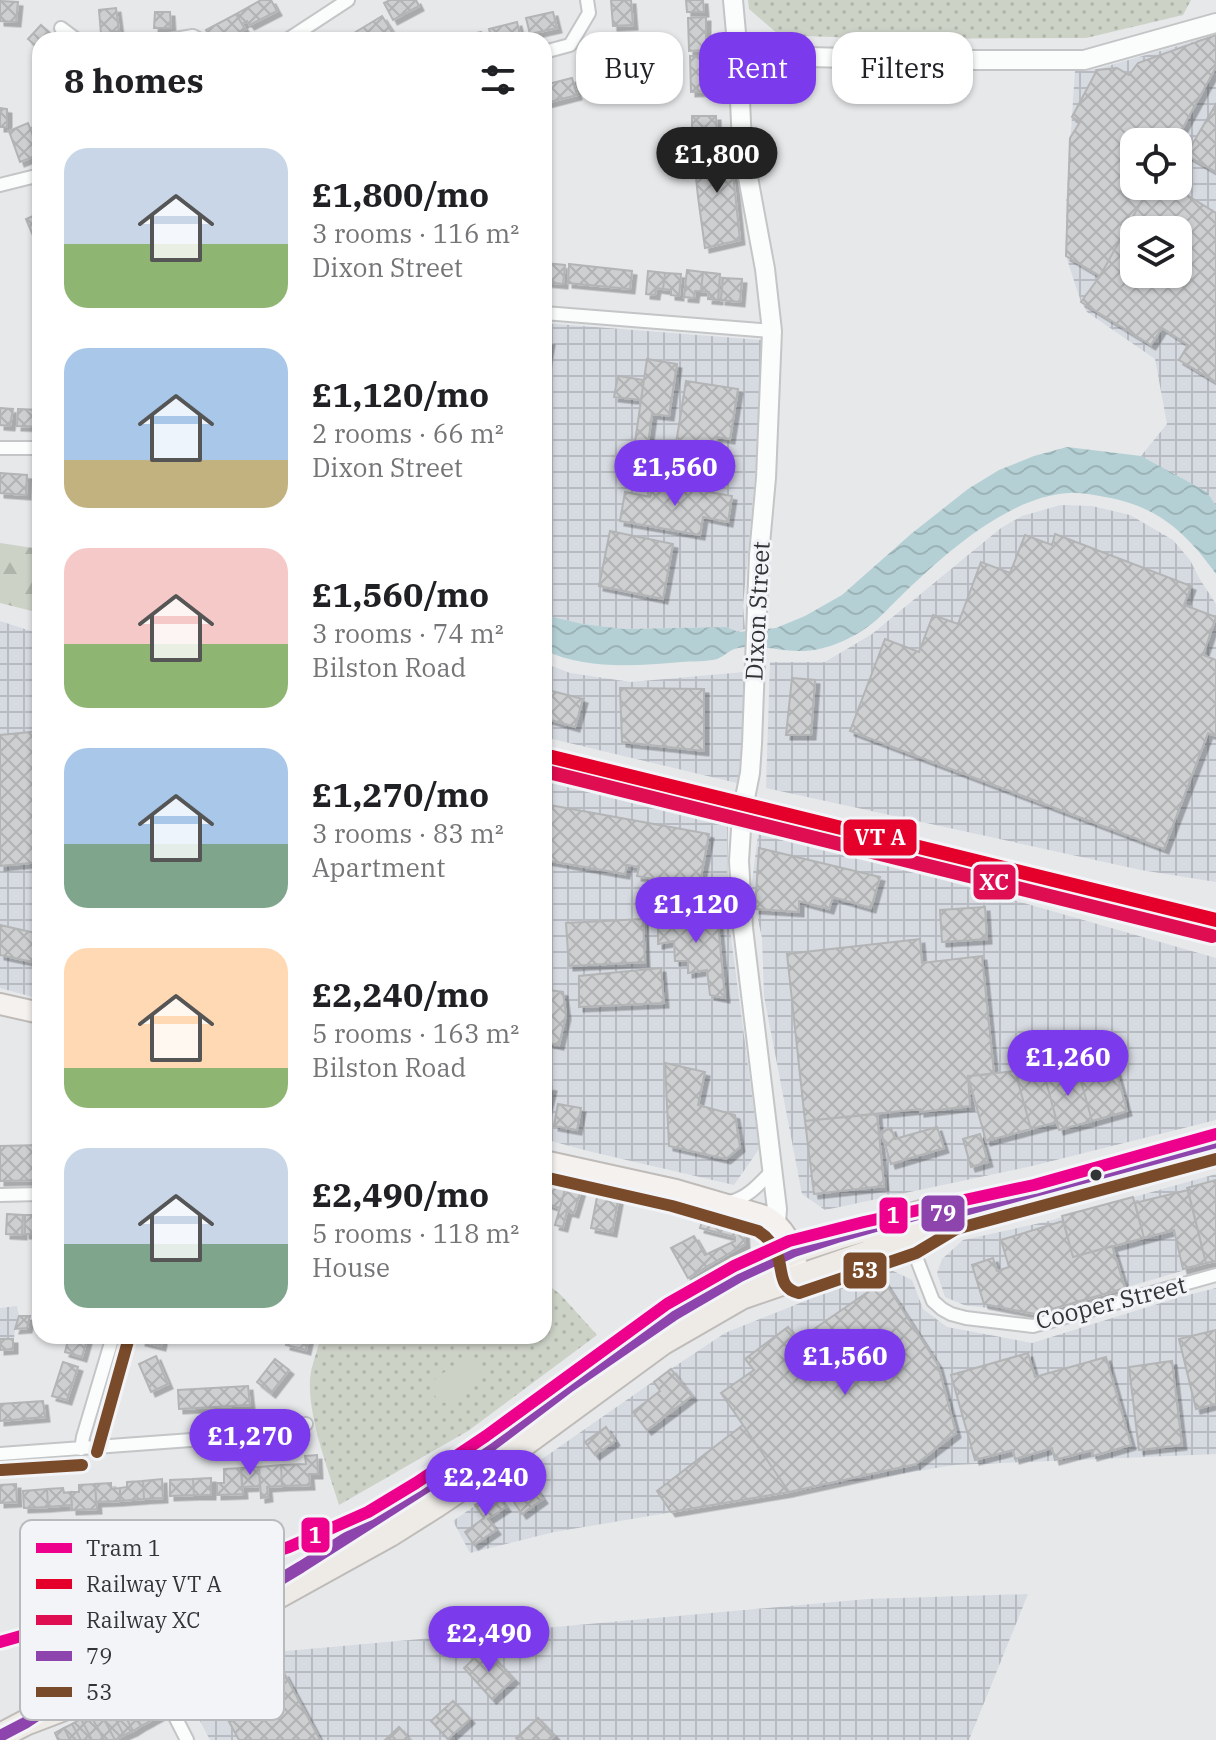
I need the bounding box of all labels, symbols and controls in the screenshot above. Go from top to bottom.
chip: Buy [576,32,683,104]
chip: Rent [699,32,816,104]
chip: Filters [832,32,973,104]
text: 8 homes [64,58,204,102]
icon: filters [476,58,520,102]
pin: £1,800 [652,127,782,195]
map controls [1120,128,1192,288]
button: locate [1120,128,1192,200]
text: £1,800 [674,136,760,170]
text: £1,800/mo [312,172,489,216]
icon: home [128,180,224,276]
text: 3 rooms · 116 m² [312,216,519,250]
button: layers [1120,216,1192,288]
text: Dixon Street [312,250,463,284]
text: £1,120/mo [312,372,489,416]
icon: home [128,380,224,476]
text: 2 rooms · 66 m² [312,416,504,450]
pin: £1,560 [610,440,740,508]
text: £1,560 [632,449,718,483]
text: Dixon Street [312,450,463,484]
street label: Dixon Street [737,540,777,681]
text: £1,560/mo [312,572,489,616]
icon: home [128,580,224,676]
text: 3 rooms · 74 m² [312,616,504,650]
text: Bilston Road [312,650,466,684]
text: £1,270/mo [312,772,489,816]
icon: home [128,780,224,876]
text: 3 rooms · 83 m² [312,816,504,850]
line badge: VT A [842,818,918,857]
text: VT A [854,822,906,851]
text: Apartment [312,850,445,884]
line badge: XC [972,863,1017,901]
text: XC [979,867,1009,896]
pin: £1,120 [631,877,761,945]
text: £1,120 [653,886,739,920]
text: £2,240/mo [312,972,489,1016]
icon: home [128,980,224,1076]
text: 5 rooms · 163 m² [312,1016,519,1050]
pin: £1,260 [1003,1030,1133,1098]
text: £1,260 [1025,1039,1111,1073]
text: Bilston Road [312,1050,466,1084]
unlabelled marker [1088,1167,1104,1183]
text: £2,490/mo [312,1172,489,1216]
icon: home [128,1180,224,1276]
line badge: 79 [920,1194,966,1233]
line badge: 1 [878,1196,909,1235]
text: 79 [930,1198,956,1227]
text: 1 [886,1200,900,1229]
text: 5 rooms · 118 m² [312,1216,519,1250]
text: House [312,1250,390,1284]
line badge: 53 [842,1251,888,1290]
text: 53 [852,1255,878,1284]
street label: Cooper Street [1032,1268,1189,1336]
pin: £1,560 [780,1329,910,1397]
text: £1,560 [802,1338,888,1372]
pin: £1,270 [185,1409,315,1477]
text: £1,270 [207,1418,293,1452]
pin: £2,240 [421,1450,551,1518]
text: £2,240 [443,1459,529,1493]
line badge: 1 [300,1516,331,1554]
legend [20,1520,284,1720]
text: 1 [308,1520,322,1549]
text: Tram 1 [86,1533,161,1562]
text: Railway VT A [86,1569,221,1598]
text: Railway XC [86,1605,201,1634]
pin: £2,490 [424,1606,554,1674]
text: £2,490 [446,1615,532,1649]
text: 79 [86,1641,112,1670]
text: 53 [86,1677,112,1706]

